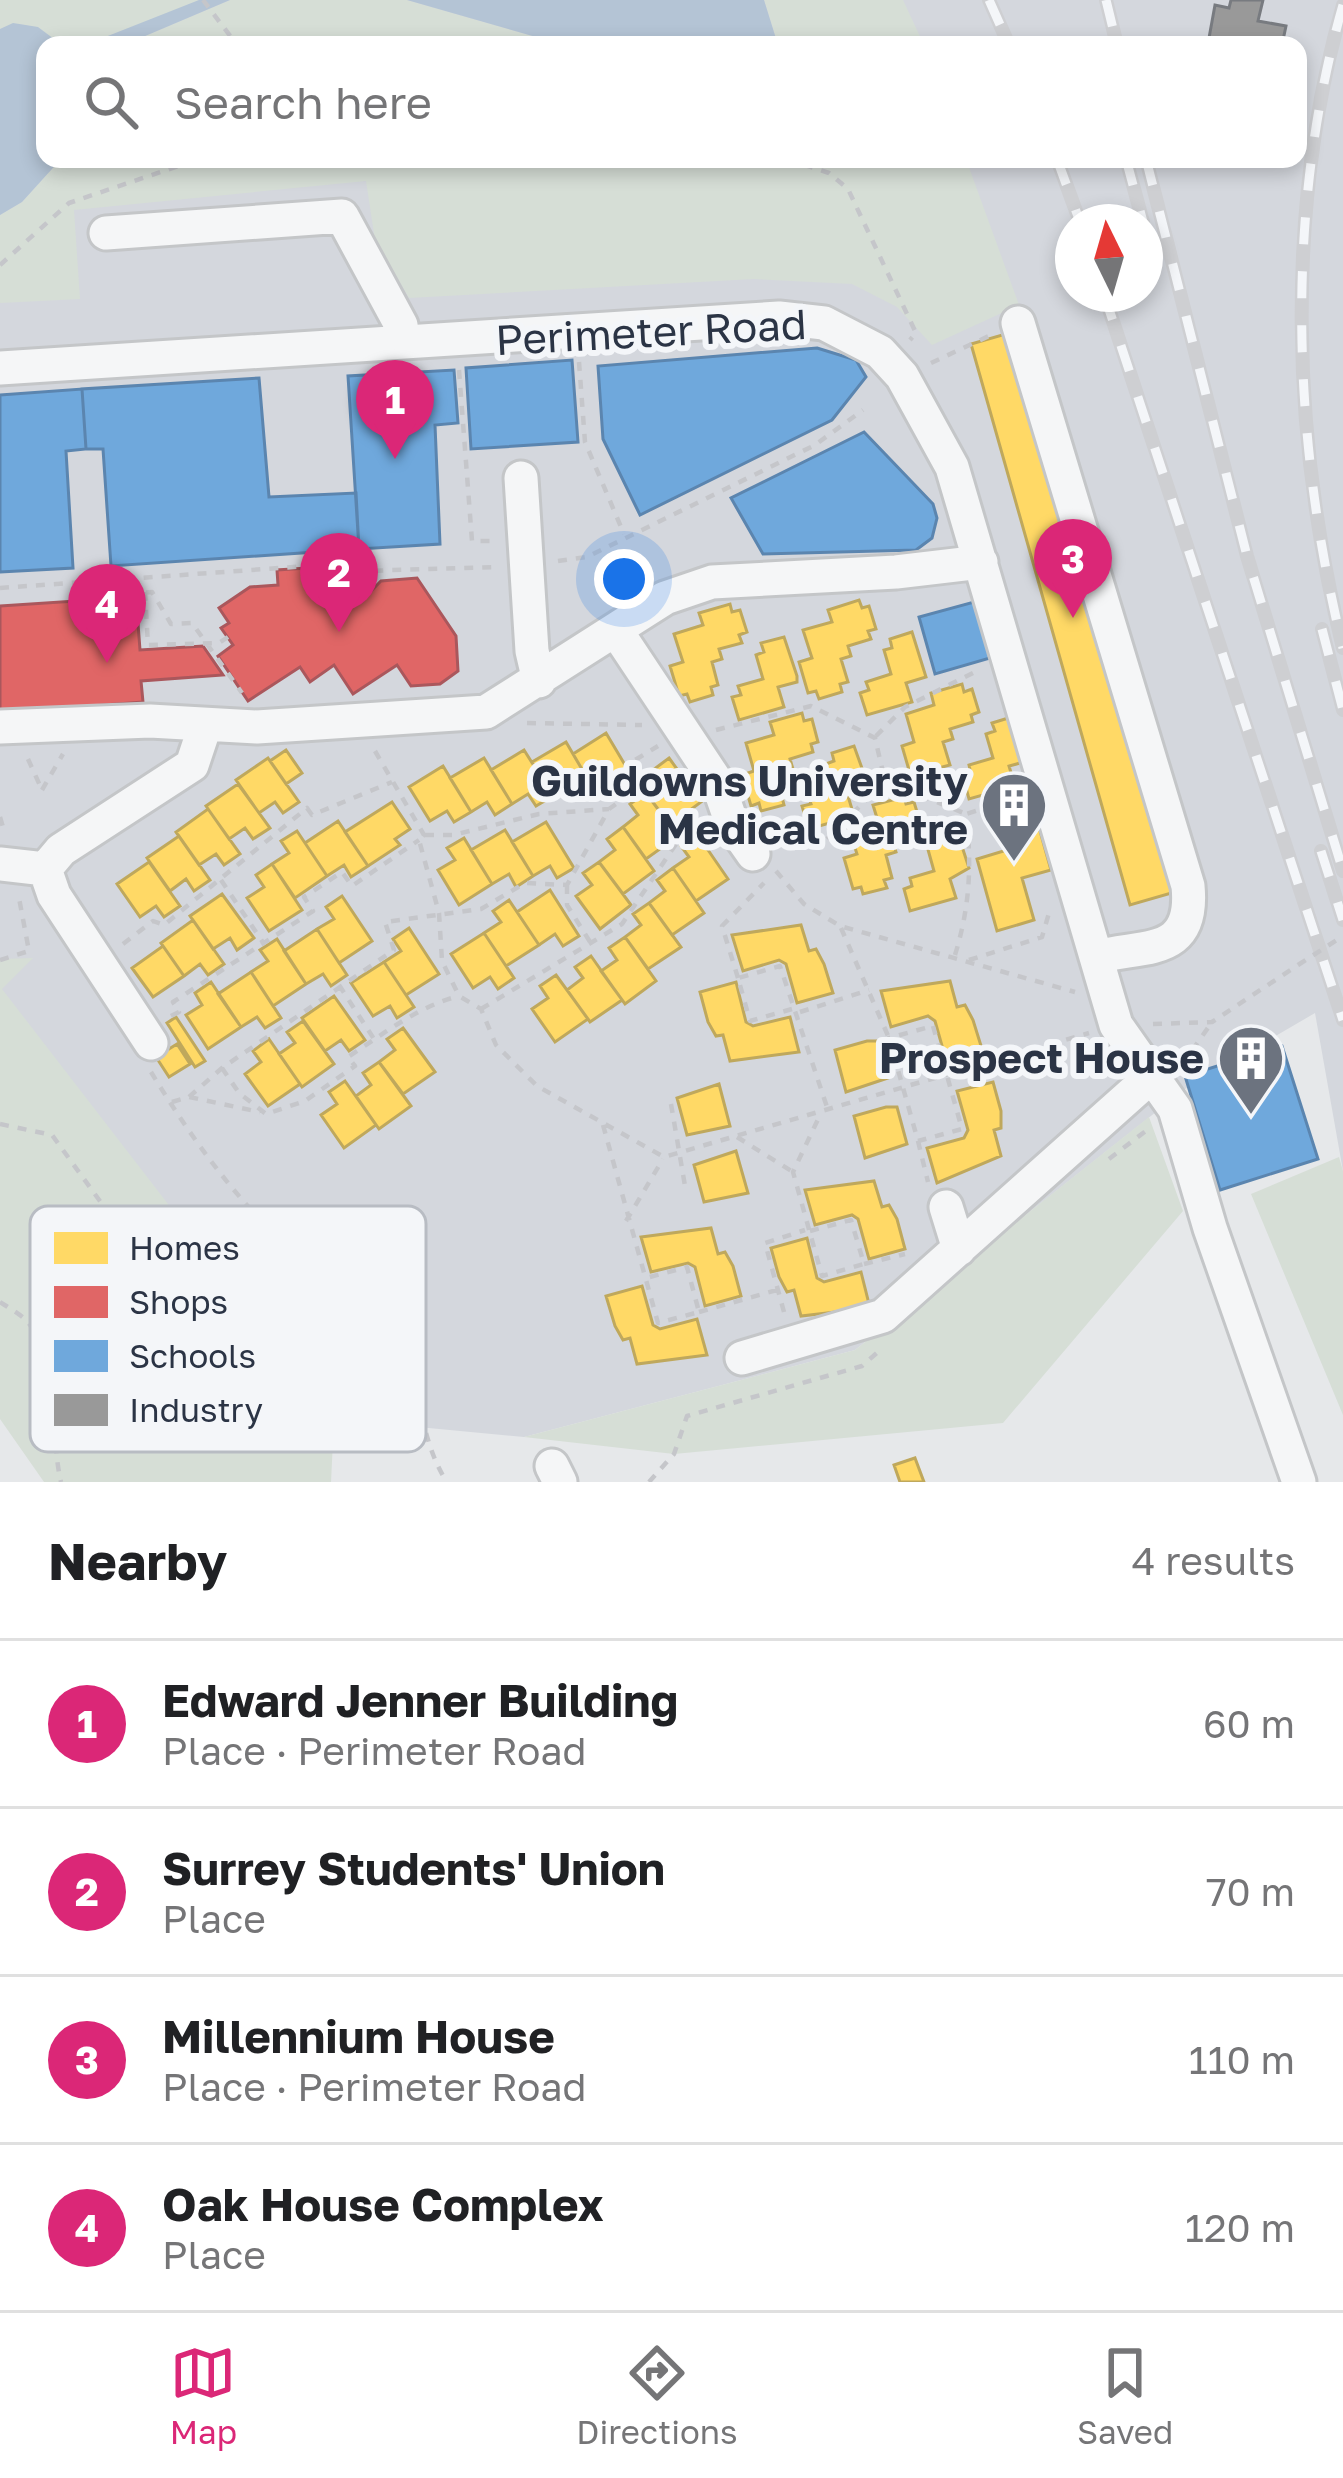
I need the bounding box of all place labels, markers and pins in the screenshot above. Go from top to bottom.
pin: 1 [356,360,434,459]
pin: 3 [1034,519,1112,618]
pin: 2 [300,533,378,632]
pin: 4 [68,564,146,663]
place label: Guildowns University Medical Centre [531,755,968,853]
building icon: Guildowns University Medical Centre [979,770,1049,864]
building icon: Prospect House [1216,1023,1286,1117]
place label: Prospect House [879,1032,1204,1082]

